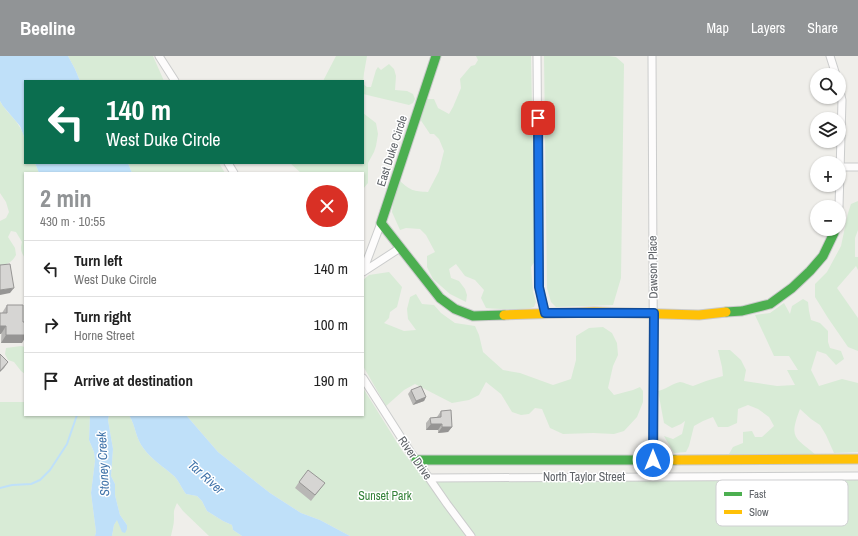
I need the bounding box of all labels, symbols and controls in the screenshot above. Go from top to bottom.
text: Beeline [20,15,75,41]
text: Map [707,19,729,37]
text: Layers [751,19,785,37]
text: Share [807,19,838,37]
map controls [810,68,846,236]
button: search [810,68,846,104]
text: 140 m [106,91,171,129]
icon: left [40,96,92,148]
pin [521,101,555,135]
icon: arrive [527,107,549,129]
button: layers [810,112,846,148]
street label: East Duke Circle [373,113,411,189]
text: West Duke Circle [106,127,221,152]
button: + [810,156,846,192]
text: 2 min [40,182,91,214]
button: close [306,185,348,227]
button: − [810,200,846,236]
text: 430 m · 10:55 [40,213,105,230]
street label: Dawson Place [644,235,662,299]
text: Turn left [74,250,122,271]
icon: left [40,258,62,280]
text: 140 m [314,258,348,279]
text: West Duke Circle [74,271,157,288]
text: Turn right [74,306,131,327]
icon: right [40,314,62,336]
text: 100 m [314,314,348,335]
text: Horne Street [74,327,134,344]
icon: arrive [40,370,62,392]
text: Arrive at destination [74,370,193,391]
text: 190 m [314,370,348,391]
water label: Stoney Creek [93,431,113,497]
street label: River Drive [394,433,436,483]
position arrow [632,439,674,481]
water label: Tar River [184,456,228,498]
street label: North Taylor Street [543,469,625,485]
legend [716,480,848,526]
text: Fast [749,487,767,501]
park label: Sunset Park [358,488,412,504]
text: Slow [749,505,769,519]

